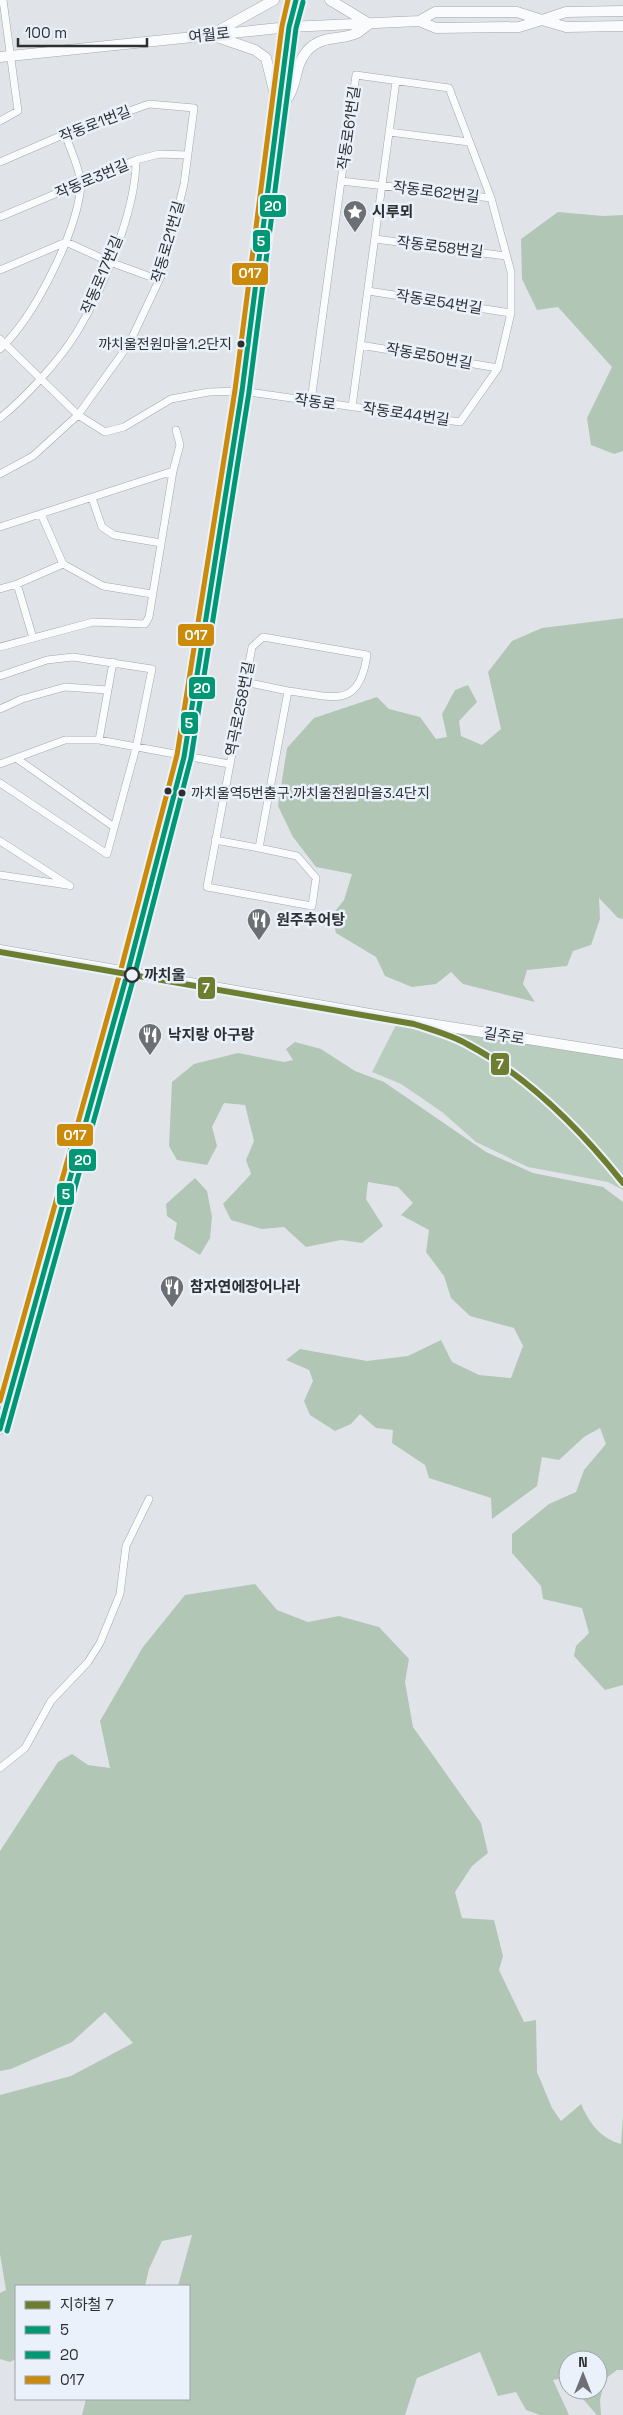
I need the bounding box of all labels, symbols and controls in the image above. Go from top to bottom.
scale bar [18,15,146,47]
text: 100 m [25,23,67,42]
street label: 여월로 [187,23,231,46]
street label: 작동로61번길 [333,85,364,171]
street label: 작동로1번길 [56,101,133,146]
street label: 작동로3번길 [52,155,131,203]
street label: 작동로62번길 [392,177,480,206]
line badge: 20 [259,194,287,218]
text: 20 [264,197,282,215]
street label: 작동로21번길 [147,199,188,285]
place icon: 시루뫼 [342,199,368,233]
place label: 시루뫼 [372,202,413,221]
line badge: 5 [252,229,271,253]
text: 5 [257,232,265,250]
street label: 작동로58번길 [396,232,485,261]
street label: 작동로17번길 [76,233,127,317]
line badge: 017 [231,262,269,286]
text: 017 [238,264,262,282]
street label: 작동로54번길 [394,285,484,318]
place label: 까치울전원마을1.2단지 [98,335,232,353]
marker: 까치울전원마을1.2단지 [236,339,246,349]
street label: 작동로50번길 [384,339,474,372]
street label: 작동로 [293,389,337,414]
street label: 작동로44번길 [361,398,451,429]
line badge: 017 [177,623,215,647]
text: 017 [184,626,208,644]
street label: 역곡로258번길 [221,660,258,758]
line badge: 20 [188,676,216,700]
text: 20 [193,679,211,697]
line badge: 5 [180,711,199,735]
text: 5 [185,714,193,732]
place label: 까치울역5번출구.까치울전원마을3.4단지 [191,784,430,802]
unlabelled marker [163,786,173,796]
marker: 까치울역5번출구.까치울전원마을3.4단지 [177,788,187,798]
restaurant icon: 원주추어탕 [246,907,272,941]
place label: 원주추어탕 [276,910,345,929]
place label: 까치울 [144,965,186,984]
marker: 까치울 [124,967,140,983]
line badge: 7 [197,976,216,1000]
text: 7 [202,979,210,997]
restaurant icon: 낙지랑 아구랑 [137,1022,163,1056]
street label: 길주로 [482,1023,526,1048]
place label: 낙지랑 아구랑 [168,1025,255,1044]
line badge: 7 [490,1052,510,1076]
text: 7 [496,1055,504,1073]
line badge: 017 [56,1123,94,1147]
text: 017 [63,1126,87,1144]
line badge: 20 [68,1148,97,1172]
text: 20 [74,1151,92,1169]
line badge: 5 [56,1182,75,1206]
text: 5 [62,1185,70,1203]
restaurant icon: 참자연에장어나라 [159,1274,185,1308]
place label: 참자연에장어나라 [190,1277,301,1296]
legend [15,2285,190,2400]
text: 지하철 7 [60,2295,114,2314]
text: 5 [60,2320,69,2339]
text: 20 [60,2345,79,2364]
north arrow [558,2350,608,2400]
text: N [578,2353,588,2371]
text: 017 [60,2370,84,2389]

